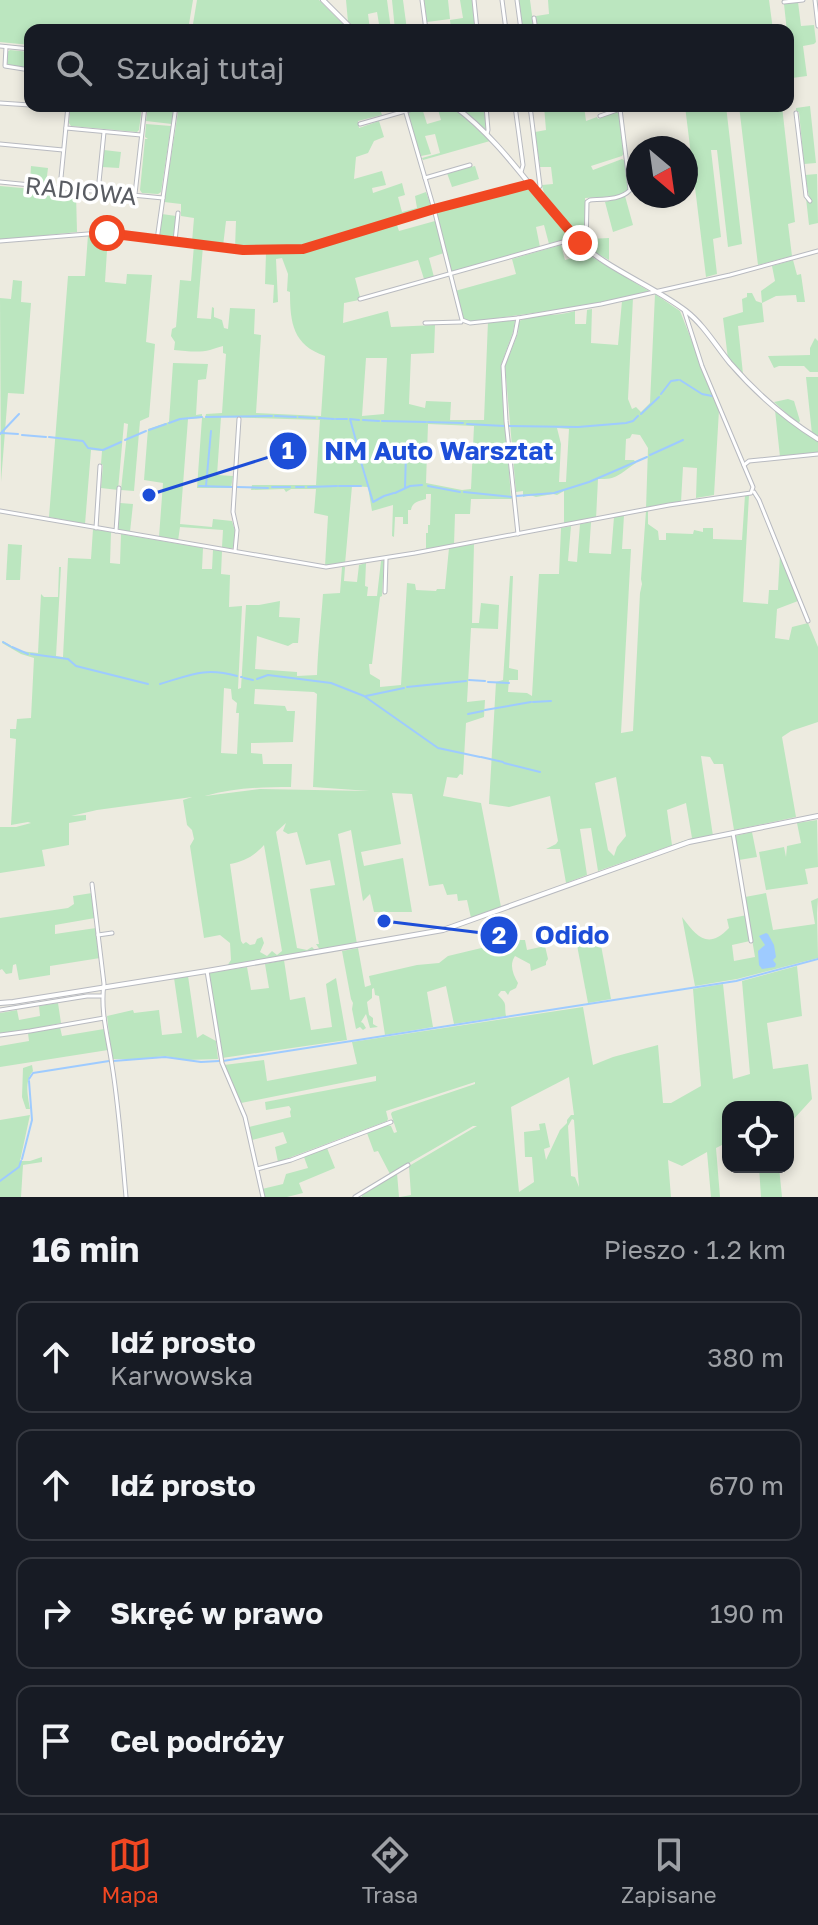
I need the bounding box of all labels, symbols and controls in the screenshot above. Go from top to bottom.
search box [24,24,794,112]
icon: search [52,46,96,90]
text: Szukaj tutaj [116,50,285,86]
north arrow [626,136,698,208]
street label: RADIOWA [24,170,138,210]
route start [89,215,125,251]
route end [562,225,598,261]
callout: NM Auto Warsztat [268,426,570,476]
text: 1 [282,435,294,464]
text: NM Auto Warsztat [324,435,554,466]
callout: Odido [479,910,626,960]
text: Odido [535,919,609,950]
text: 2 [492,920,506,949]
map controls [722,1101,794,1173]
button: locate [722,1101,794,1173]
text: 16 min [32,1229,139,1269]
text: Pieszo · 1.2 km [604,1234,786,1265]
text: Idź prosto [110,1324,256,1360]
icon: ahead [34,1335,78,1379]
text: 380 m [707,1342,784,1373]
text: Karwowska [110,1360,253,1391]
icon: ahead [34,1463,78,1507]
text: Idź prosto [110,1467,256,1503]
text: 670 m [709,1470,784,1501]
icon: right [34,1591,78,1635]
text: Skręć w prawo [110,1595,323,1631]
text: 190 m [710,1598,784,1629]
icon: arrive [34,1719,78,1763]
text: Cel podróży [110,1723,284,1759]
tab: Mapa [101,1833,159,1908]
tab: Trasa [362,1833,418,1908]
tab: Zapisane [621,1833,717,1908]

